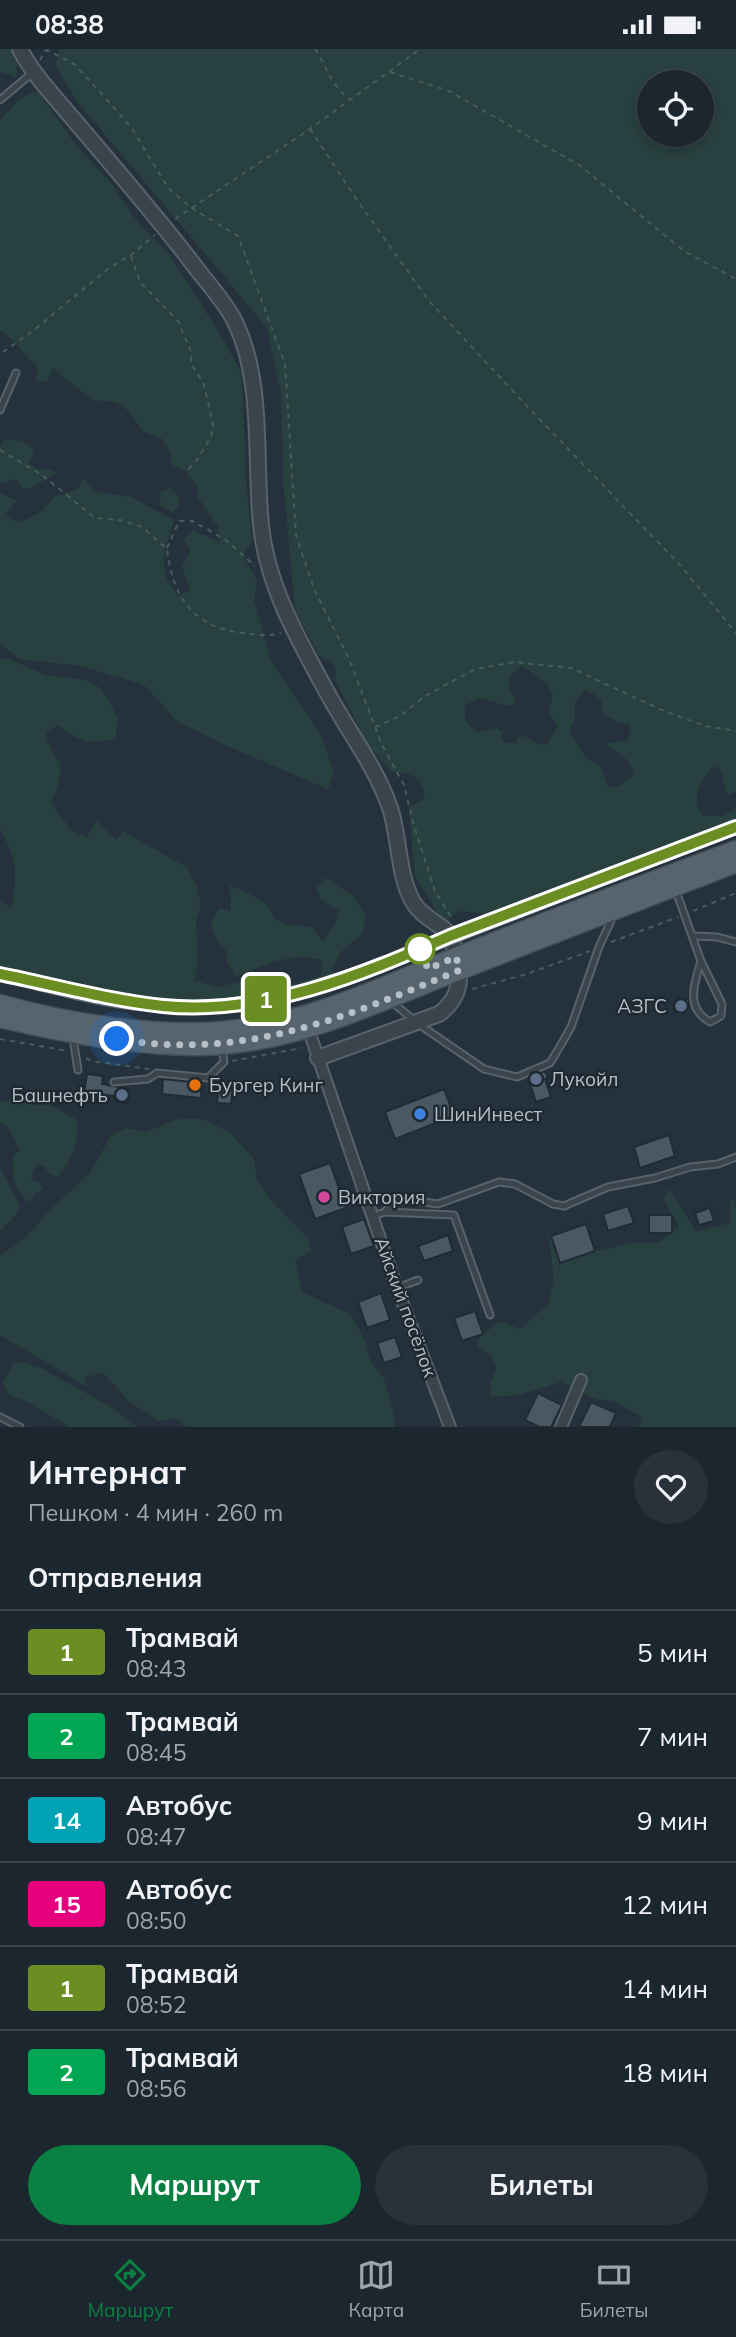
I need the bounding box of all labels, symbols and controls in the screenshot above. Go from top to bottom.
text: 08:38 [35,8,104,41]
map controls [637,70,714,147]
button: locate [637,70,714,147]
unlabelled marker [405,934,435,964]
line badge: 1 [243,976,289,1022]
text: 1 [259,984,273,1014]
place label: АЗГС [617,994,667,1018]
marker: АЗГС [673,998,689,1014]
your location [99,1021,134,1056]
place label: Лукойл [550,1067,618,1091]
marker: Лукойл [528,1071,544,1087]
place label: Бургер Кинг [209,1073,323,1097]
marker: Бургер Кинг [187,1077,203,1093]
place label: Башнефть [12,1083,108,1107]
marker: Башнефть [114,1087,130,1103]
place label: ШинИнвест [434,1102,543,1126]
marker: ШинИнвест [412,1106,428,1122]
place label: Виктория [338,1185,425,1209]
marker: Виктория [316,1189,332,1205]
street label: Айский посёлок [369,1234,443,1381]
button: heart [634,1450,708,1524]
text: Интернат [28,1451,186,1492]
text: Пешком · 4 мин · 260 m [28,1498,283,1527]
text: Отправления [28,1561,202,1594]
text: Трамвай [126,1621,239,1654]
text: 5 мин [637,1636,708,1669]
text: 1 [59,1637,74,1667]
text: 08:43 [126,1654,186,1683]
text: Трамвай [126,1705,239,1738]
text: 7 мин [637,1720,708,1753]
text: 2 [59,1721,74,1751]
text: 08:45 [126,1738,186,1767]
text: Автобус [126,1789,232,1822]
text: 9 мин [637,1804,708,1837]
text: 14 [52,1805,81,1835]
text: 08:47 [126,1822,186,1851]
text: Автобус [126,1873,232,1906]
text: 12 мин [621,1888,708,1921]
text: 15 [52,1889,81,1919]
text: 08:50 [126,1906,186,1935]
text: Трамвай [126,1957,239,1990]
text: 14 мин [621,1972,708,2005]
text: 1 [59,1973,74,2003]
text: 08:52 [126,1990,186,2019]
text: Трамвай [126,2041,239,2074]
text: 18 мин [621,2056,708,2089]
text: 2 [59,2057,74,2087]
text: 08:56 [126,2074,186,2103]
button: Маршрут [28,2145,361,2225]
button: Билеты [375,2145,708,2225]
tab: Маршрут [88,2256,173,2322]
tab: Карта [348,2256,404,2322]
tab: Билеты [580,2256,648,2322]

